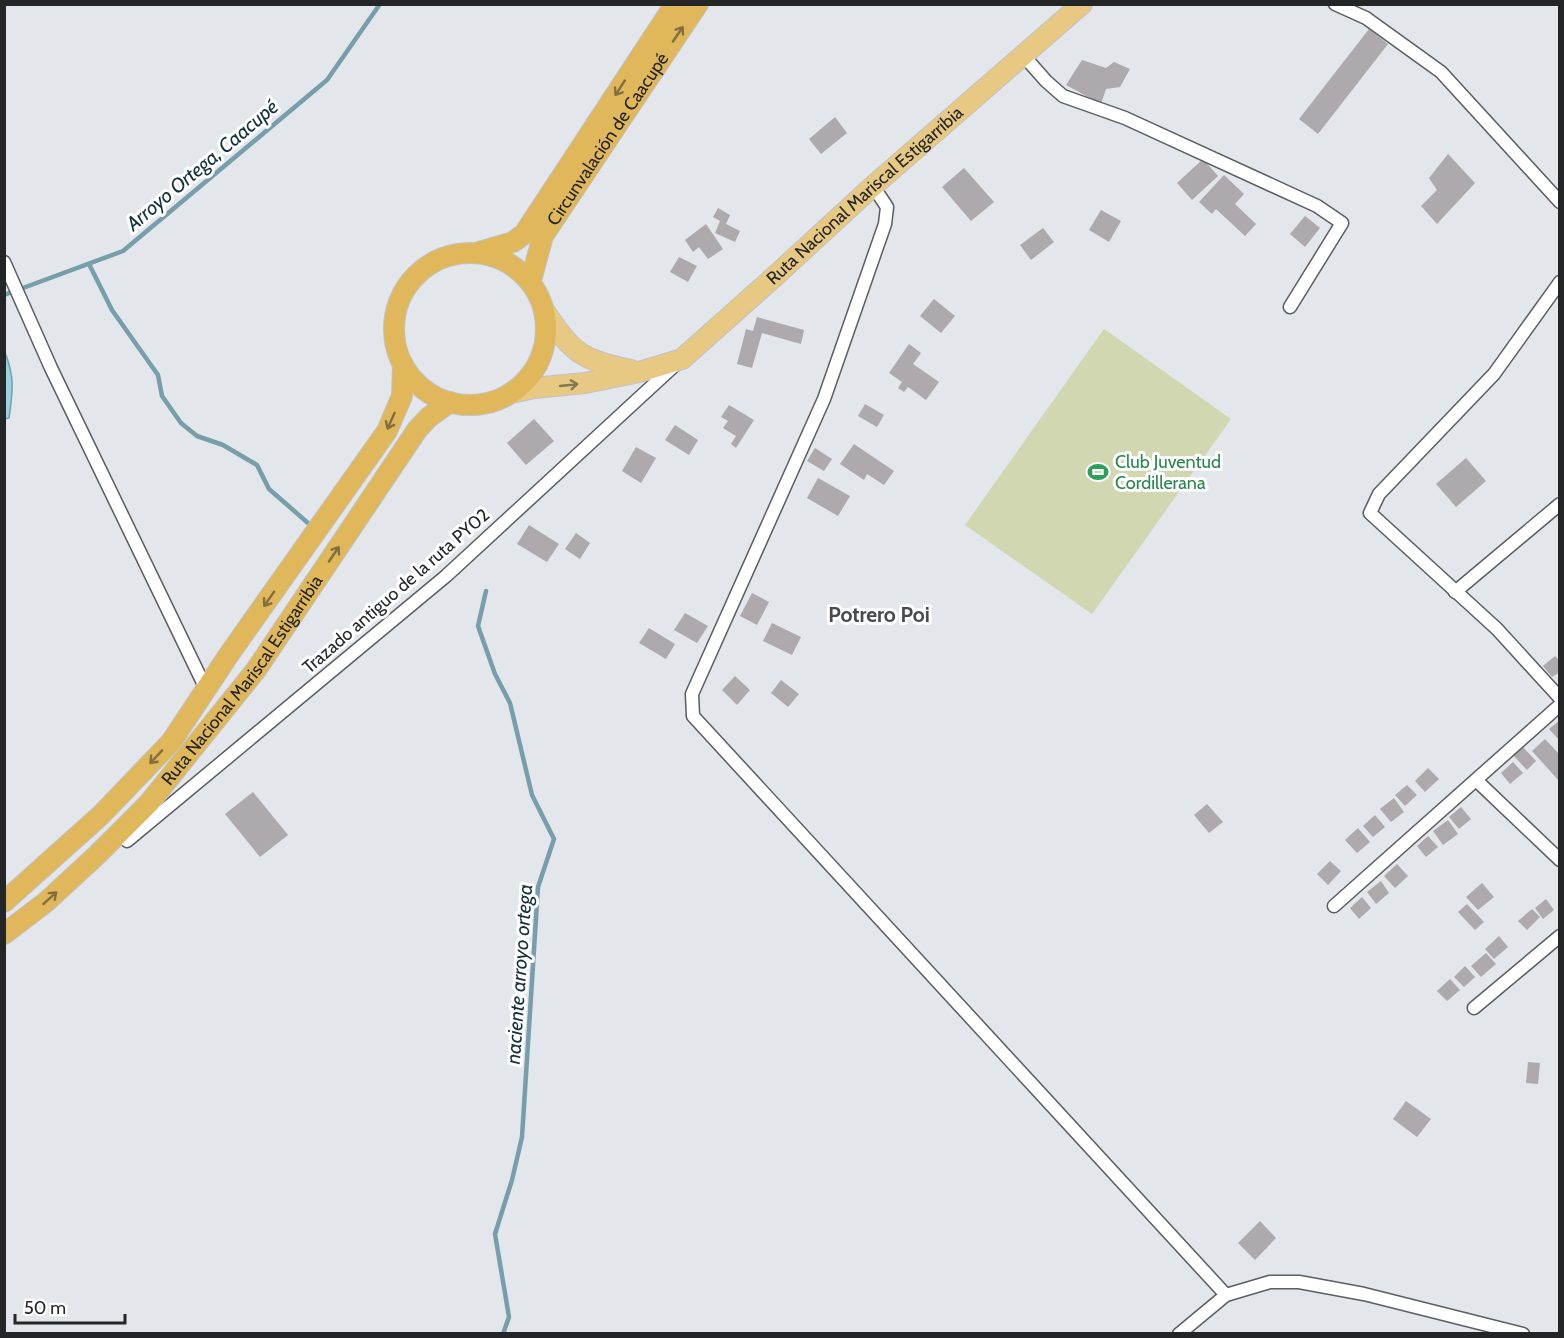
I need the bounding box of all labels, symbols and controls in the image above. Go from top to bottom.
one-way arrow [672,26,684,42]
street label: Circunvalación de Caacupé [542,49,673,230]
one-way arrow [614,80,626,96]
water label: Arroyo Ortega, Caacupé [120,94,283,236]
street label: Ruta Nacional Mariscal Estigarribia [762,101,968,289]
one-way arrow [559,379,578,390]
one-way arrow [385,411,396,430]
place label: Club Juventud Cordillerana [1115,451,1221,494]
sports icon: Club Juventud Cordillerana [1086,460,1110,484]
street label: Trazado antiguo de la ruta PY02 [298,504,494,678]
one-way arrow [328,546,340,563]
street label: Ruta Nacional Mariscal Estigarribia [157,571,328,790]
one-way arrow [263,590,275,606]
district label: Potrero Poi [828,602,930,627]
one-way arrow [149,750,163,765]
water label: naciente arroyo ortega [501,883,537,1065]
one-way arrow [42,891,57,905]
scale bar [15,1287,124,1325]
text: 50 m [24,1297,66,1319]

